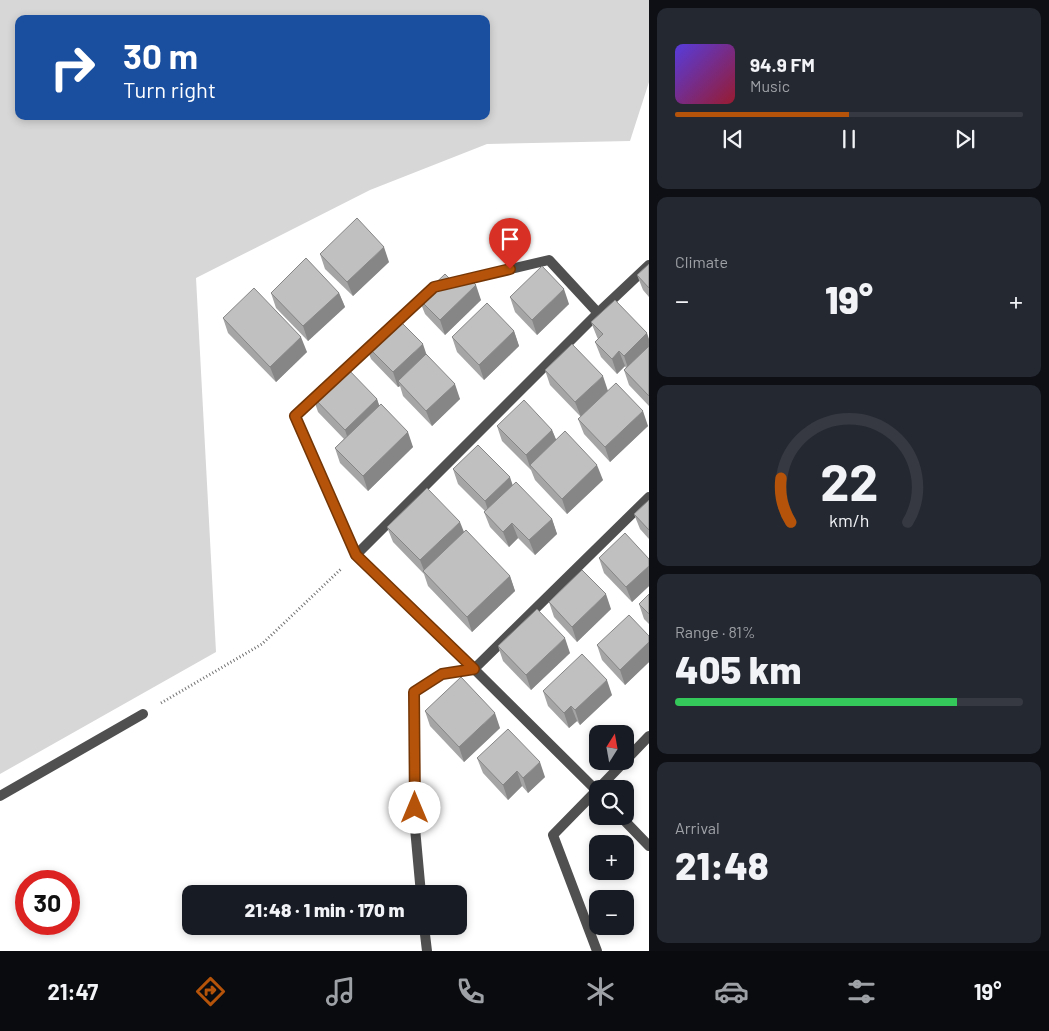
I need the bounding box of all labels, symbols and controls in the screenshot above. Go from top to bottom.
text: 30 m [123,34,198,76]
icon: right [40,35,105,100]
text: 94.9 FM [750,53,815,76]
text: Turn right [123,76,216,102]
text: Music [750,76,790,95]
icon: previous [719,125,747,153]
icon: pause [835,125,863,153]
icon: next [951,125,979,153]
pin [489,218,531,269]
icon: arrive [496,225,524,253]
text: Climate [675,252,728,271]
text: 19° [825,276,873,322]
text: − [675,283,689,317]
text: + [1009,283,1023,317]
text: 22 [820,449,878,511]
text: km/h [829,509,869,531]
text: Range · 81% [675,622,756,641]
text: 405 km [675,646,801,692]
north arrow [589,725,634,770]
map controls [589,725,634,935]
button: search [589,780,634,825]
position arrow [388,781,440,833]
text: Arrival [675,818,720,837]
button: + [589,835,634,880]
text: 21:48 [675,842,769,888]
speed limit sign: 30 [15,870,80,935]
button: − [589,890,634,935]
text: 21:48 · 1 min · 170 m [244,898,405,921]
icon: directions [193,974,228,1009]
icon: music [323,974,358,1009]
icon: phone [453,974,488,1009]
icon: climate [583,974,618,1009]
icon: car [714,974,749,1009]
icon: filters [844,974,879,1009]
text: 21:47 [48,978,98,1004]
text: 19° [974,978,1001,1004]

